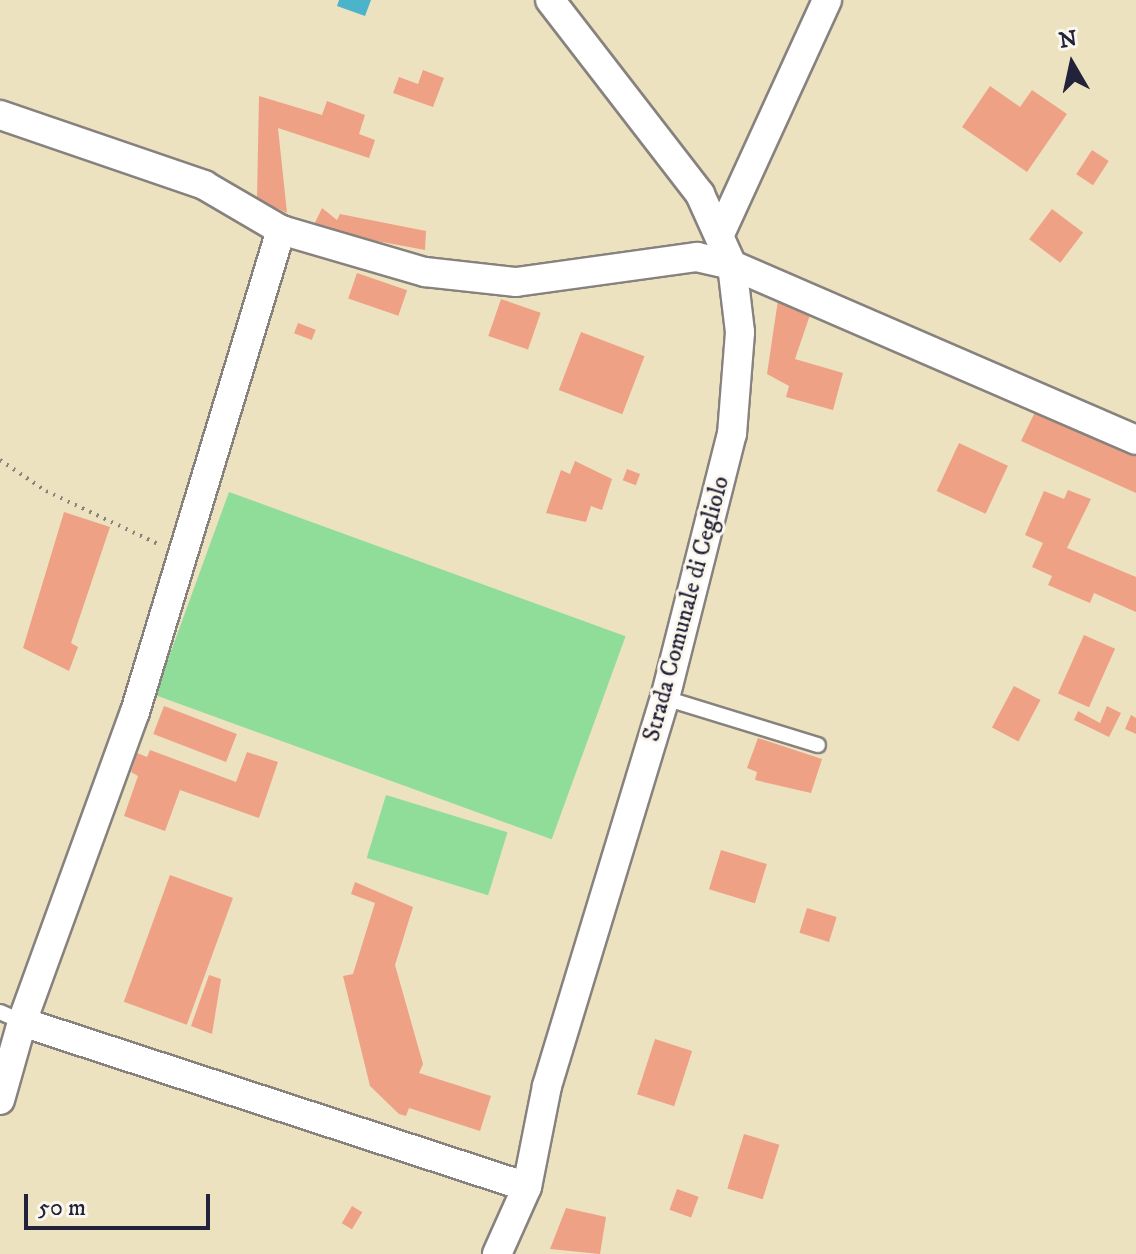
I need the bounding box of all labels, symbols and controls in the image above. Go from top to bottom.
north arrow [1032,24,1112,104]
text: N [1057,25,1079,55]
street label: Strada Comunale di Cegliolo [638,473,736,745]
scale bar [28,1178,214,1228]
text: 50 m [38,1193,86,1223]

